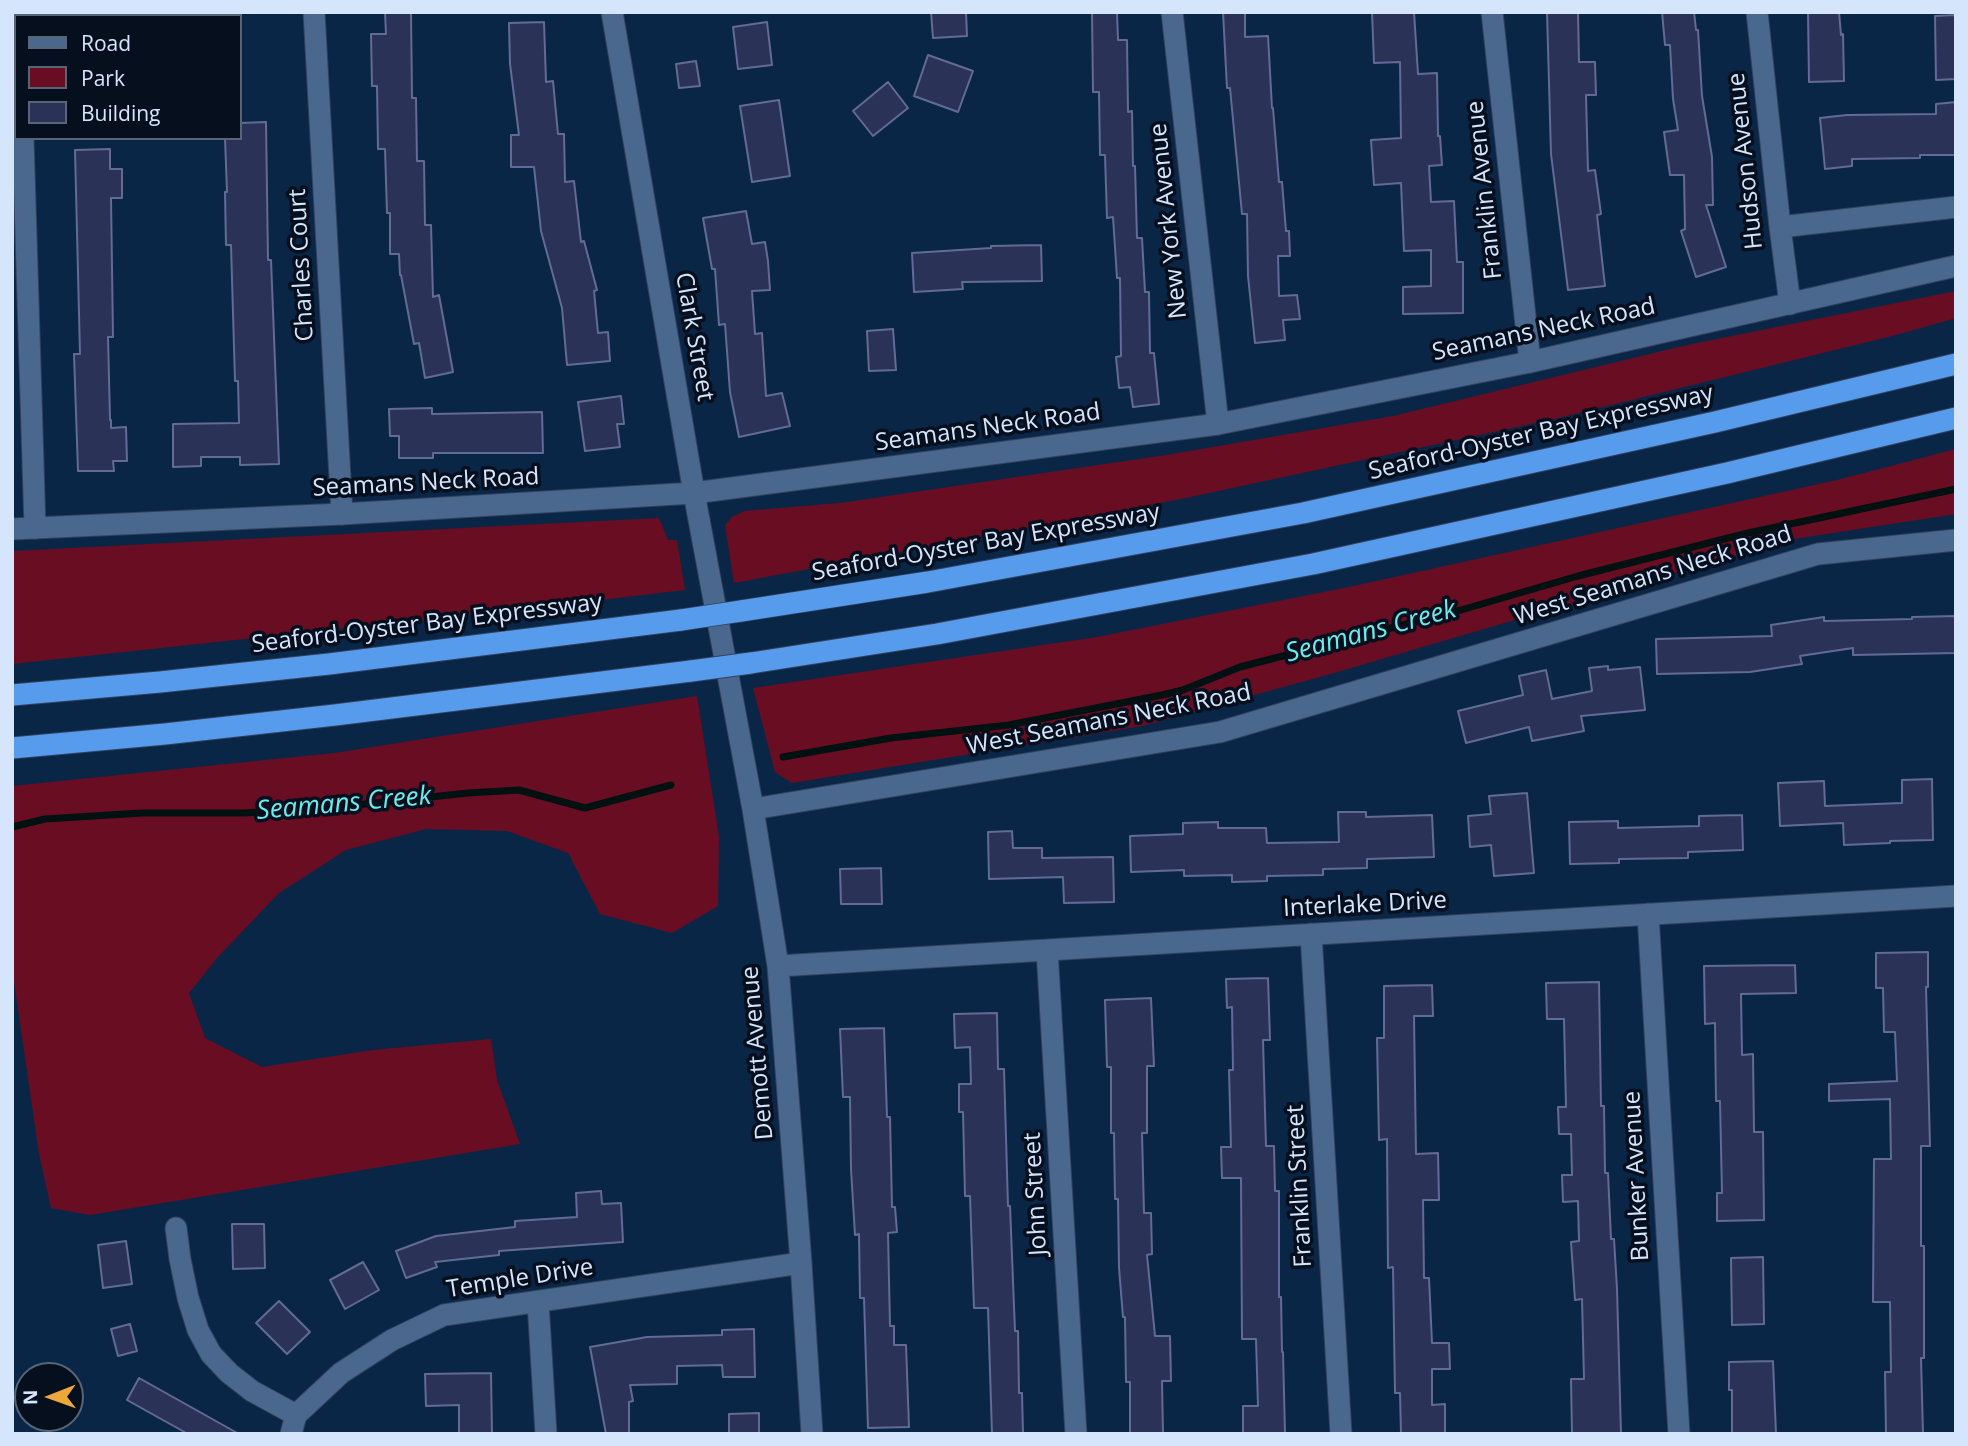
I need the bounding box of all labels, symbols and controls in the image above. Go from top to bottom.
legend [14,14,242,140]
text: Road [81,29,131,57]
text: Park [81,64,125,92]
street label: Hudson Avenue [1722,71,1770,251]
text: Building [81,99,160,127]
street label: Franklin Avenue [1461,99,1509,281]
street label: New York Avenue [1144,122,1194,320]
street label: Charles Court [284,188,320,342]
street label: Clark Street [669,270,719,404]
street label: Seamans Neck Road [1430,292,1658,368]
street label: Seaford-Oyster Bay Expressway [1366,379,1716,487]
street label: Seamans Neck Road [874,398,1102,458]
street label: Seamans Neck Road [312,463,540,503]
street label: Seaford-Oyster Bay Expressway [810,498,1162,588]
street label: West Seamans Neck Road [1511,520,1795,632]
street label: Seaford-Oyster Bay Expressway [250,588,604,660]
water label: Seamans Creek [1282,594,1460,670]
street label: West Seamans Neck Road [964,678,1254,762]
water label: Seamans Creek [255,781,433,827]
street label: Interlake Drive [1282,886,1448,924]
street label: Demott Avenue [736,965,780,1141]
street label: Bunker Avenue [1618,1090,1656,1262]
street label: Franklin Street [1281,1104,1319,1268]
street label: John Street [1018,1132,1054,1256]
street label: Temple Drive [445,1253,595,1305]
north arrow [14,1362,84,1432]
text: N [17,1389,43,1405]

